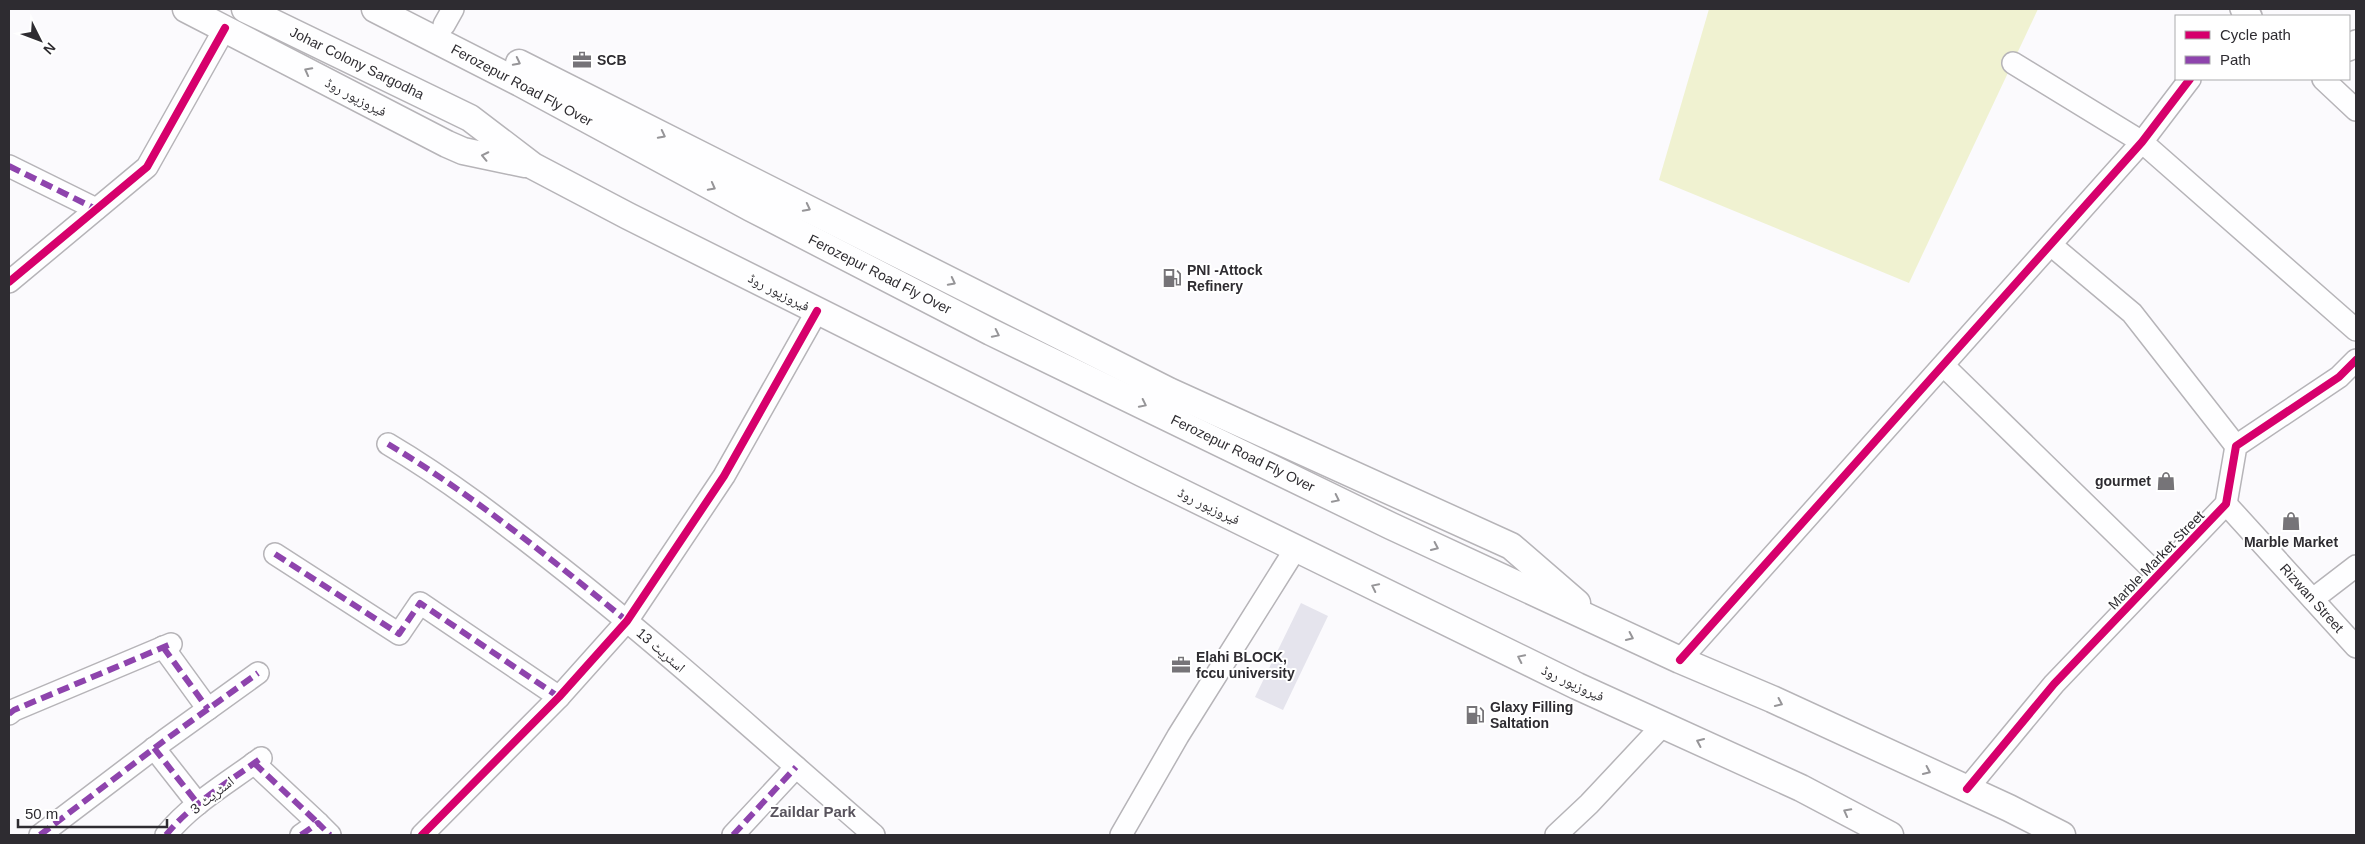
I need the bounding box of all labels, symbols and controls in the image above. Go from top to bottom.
north arrow [15,15,65,65]
legend [2175,15,2350,80]
street label: Johar Colony Sargodha [287,24,427,103]
text: Cycle path [2220,26,2291,43]
text: N [40,40,59,58]
street label: Ferozepur Road Fly Over [449,41,596,129]
office icon: SCB [571,49,593,71]
text: Path [2220,51,2251,68]
place label: SCB [597,52,627,68]
one-way arrow [512,56,521,66]
one-way arrow [304,67,313,77]
street label: فیروزپور روڈ [322,74,389,121]
one-way arrow [657,129,666,139]
one-way arrow [481,151,490,161]
one-way arrow [707,181,716,191]
one-way arrow [802,202,811,212]
street label: Ferozepur Road Fly Over [806,231,954,317]
place label: PNI -Attock Refinery [1187,262,1263,294]
fuel station icon: PNI -Attock Refinery [1161,267,1183,289]
street label: فیروزپور روڈ [745,270,813,315]
one-way arrow [947,276,956,286]
one-way arrow [991,328,1000,338]
one-way arrow [1138,398,1147,409]
street label: Ferozepur Road Fly Over [1169,411,1318,495]
shop icon: gourmet [2155,470,2177,492]
place label: gourmet [2095,473,2151,489]
street label: فیروزپور روڈ [1175,484,1243,529]
one-way arrow [1331,493,1340,503]
street label: Marble Market Street [2105,507,2207,613]
shop icon: Marble Market [2280,510,2302,532]
place label: Marble Market [2244,534,2338,550]
one-way arrow [1430,540,1439,550]
street label: Rizwan Street [2277,560,2347,636]
one-way arrow [1372,583,1381,593]
street label: اسٹریٹ 13 [633,625,688,676]
one-way arrow [1625,631,1634,642]
place label: Elahi BLOCK, fccu university [1196,649,1295,681]
office icon: Elahi BLOCK, fccu university [1170,654,1192,676]
one-way arrow [1517,654,1526,665]
street label: فیروزپور روڈ [1539,662,1607,705]
one-way arrow [1774,696,1783,707]
place label: Glaxy Filling Saltation [1490,699,1573,731]
fuel station icon: Glaxy Filling Saltation [1464,704,1486,726]
one-way arrow [1696,738,1705,748]
one-way arrow [1922,764,1931,775]
street label: اسٹریٹ 3 [187,773,238,818]
scale bar [18,796,166,828]
district label: Zaildar Park [770,803,857,820]
text: 50 m [25,805,58,822]
one-way arrow [1843,808,1852,818]

